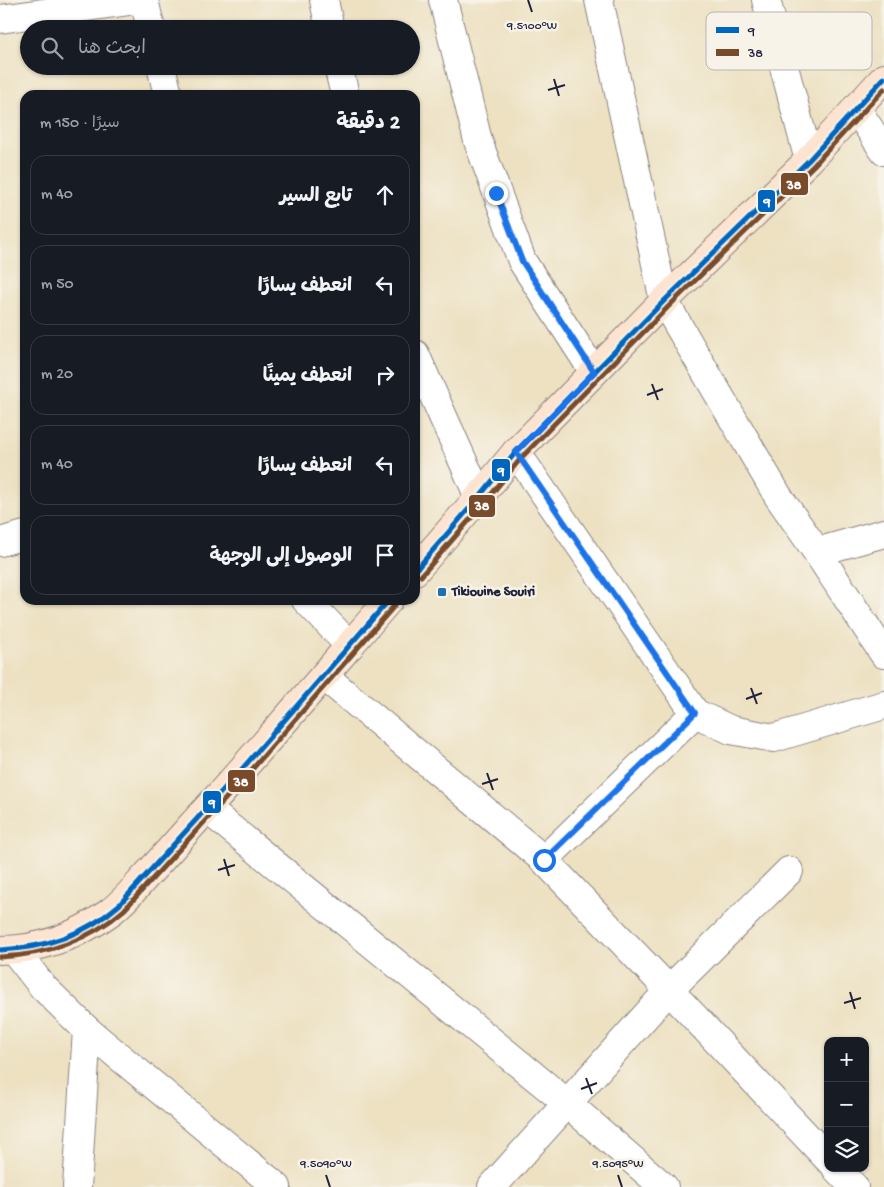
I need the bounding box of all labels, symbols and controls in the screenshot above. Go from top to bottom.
legend [706,12,872,70]
search box [20,20,420,75]
text: 9.5100°W [506,20,557,34]
text: 9 [747,24,755,41]
icon: search [38,34,66,62]
text: ابحث هنا [78,38,146,61]
text: 38 [747,46,763,63]
text: 2 دقيقة [336,112,400,137]
text: سيرًا · 150 m [40,115,120,134]
line badge: 38 [780,172,809,196]
text: 38 [786,178,802,195]
icon: ahead [371,181,399,209]
route end [485,182,508,205]
text: 40 m [41,186,73,205]
text: تابع السير [280,186,352,209]
line badge: 9 [757,189,776,213]
text: 9 [762,195,771,212]
icon: left [371,271,399,299]
text: 50 m [41,276,74,295]
text: انعطف يسارًا [258,276,352,299]
icon: right [371,361,399,389]
text: 20 m [41,366,73,385]
text: انعطف يمينًا [263,366,352,389]
icon: left [371,451,399,479]
text: 40 m [41,456,73,475]
text: انعطف يسارًا [258,456,352,479]
line badge: 9 [491,458,511,482]
text: 9 [496,464,505,481]
line badge: 38 [468,494,496,518]
text: 38 [474,499,490,516]
icon: arrive [371,541,399,569]
text: الوصول إلى الوجهة [209,546,352,569]
place label: Tikiouine Souiri [451,584,535,601]
marker: Tikiouine Souiri [436,586,448,598]
line badge: 38 [227,769,256,793]
text: 38 [233,775,249,792]
line badge: 9 [202,790,222,814]
text: 9 [207,796,216,813]
route start [533,849,556,872]
map controls [824,1037,869,1172]
button: + [824,1037,869,1082]
button: − [824,1082,869,1127]
button: layers [824,1127,869,1172]
text: 9.5090°W [299,1158,352,1172]
text: 9.5095°W [592,1158,643,1172]

